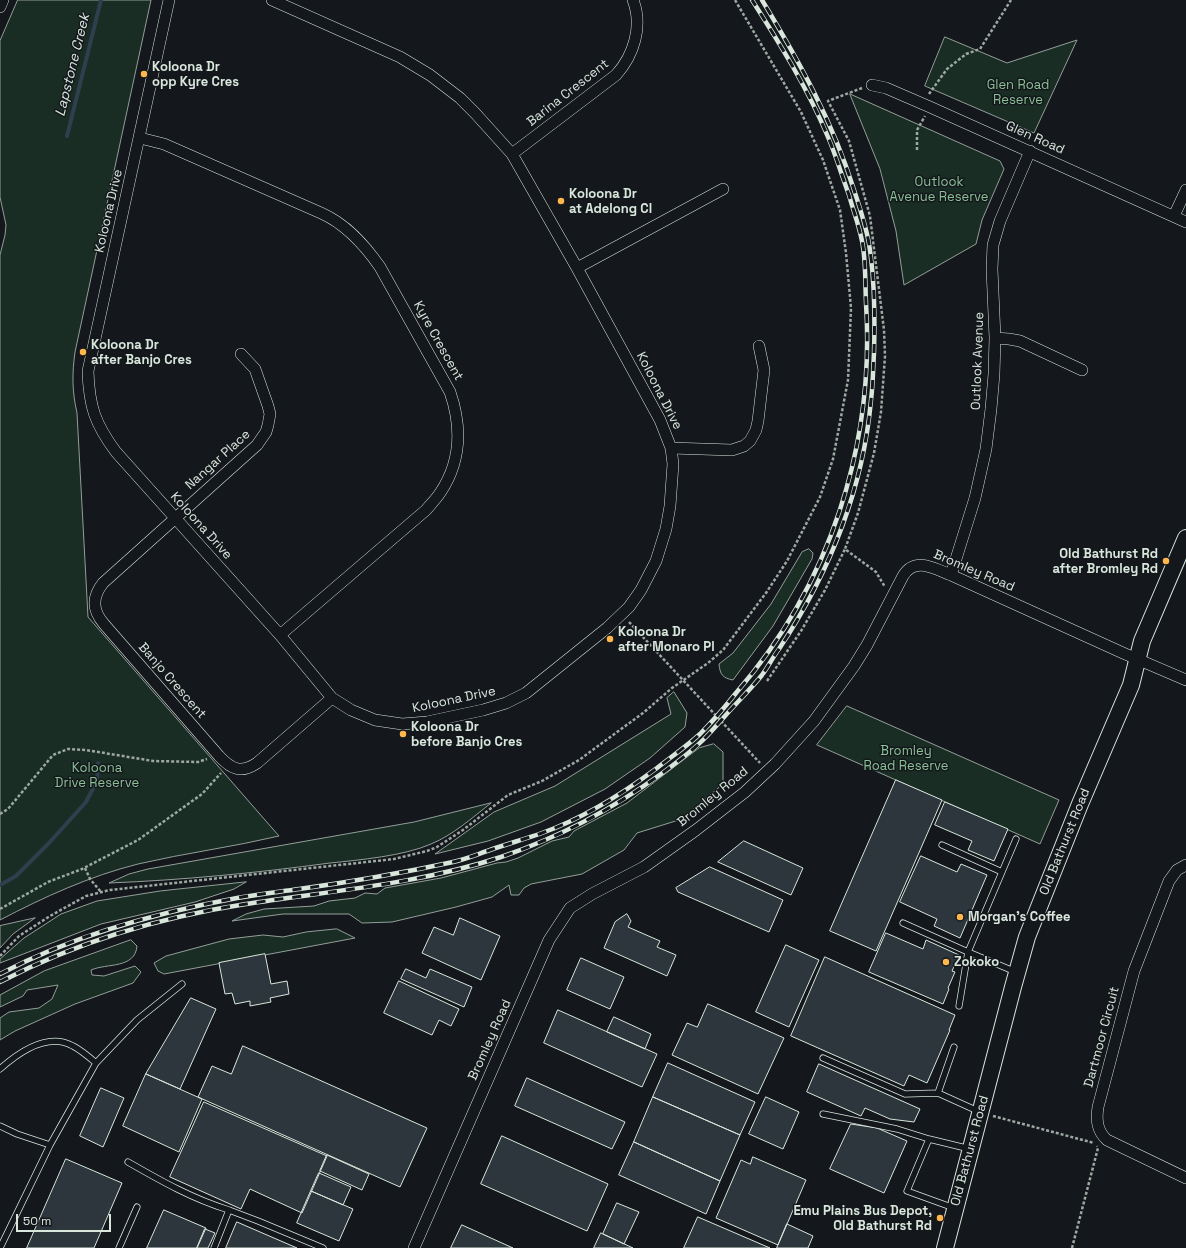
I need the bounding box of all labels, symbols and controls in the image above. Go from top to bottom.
water label: Lapstone Creek [52,12,94,118]
street label: Barina Crescent [524,56,612,130]
place label: Koloona Dr opp Kyre Cres [152,59,239,90]
marker: Koloona Dr opp Kyre Cres [139,69,149,79]
park label: Glen Road Reserve [987,77,1049,108]
street label: Glen Road [1003,118,1067,158]
street label: Koloona Drive [92,168,126,254]
park label: Outlook Avenue Reserve [889,174,989,205]
place label: Koloona Dr at Adelong Cl [569,186,652,217]
marker: Koloona Dr at Adelong Cl [556,196,566,206]
street label: Kyre Crescent [410,299,466,383]
street label: Outlook Avenue [968,312,988,410]
place label: Koloona Dr after Banjo Cres [91,337,192,368]
marker: Koloona Dr after Banjo Cres [78,347,88,357]
street label: Koloona Drive [633,350,685,432]
street label: Nangar Place [182,427,254,493]
street label: Koloona Drive [167,489,235,563]
place label: Old Bathurst Rd after Bromley Rd [1052,546,1158,577]
street label: Bromley Road [931,547,1017,595]
marker: Old Bathurst Rd after Bromley Rd [1161,556,1171,566]
place label: Koloona Dr after Monaro Pl [618,624,715,655]
marker: Koloona Dr after Monaro Pl [605,634,615,644]
street label: Banjo Crescent [135,640,209,722]
street label: Koloona Drive [411,684,497,716]
place label: Koloona Dr before Banjo Cres [411,719,522,750]
marker: Koloona Dr before Banjo Cres [398,729,408,739]
park label: Bromley Road Reserve [863,743,949,774]
park label: Koloona Drive Reserve [55,760,139,791]
street label: Bromley Road [674,764,752,830]
street label: Old Bathurst Road [1036,786,1094,898]
place label: Morgan's Coffee [968,909,1071,925]
marker: Morgan's Coffee [955,912,965,922]
place label: Zokoko [954,954,999,970]
marker: Zokoko [941,957,951,967]
street label: Dartmoor Circuit [1081,985,1123,1089]
street label: Bromley Road [465,997,515,1083]
street label: Old Bathurst Road [948,1094,992,1208]
place label: Emu Plains Bus Depot, Old Bathurst Rd [793,1203,932,1234]
scale bar [18,1206,113,1232]
text: 50 m [23,1213,51,1229]
marker: Emu Plains Bus Depot, Old Bathurst Rd [935,1213,945,1223]

